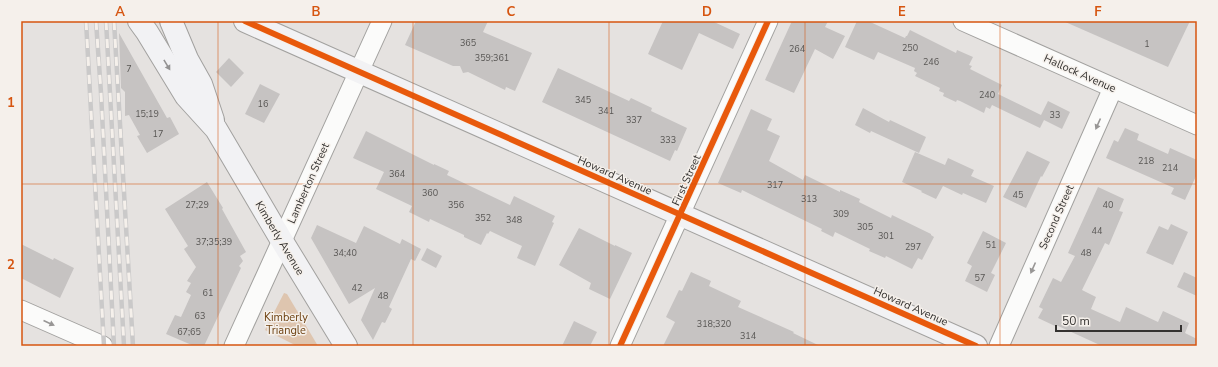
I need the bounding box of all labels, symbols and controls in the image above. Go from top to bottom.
text: A [115,3,125,21]
text: B [312,3,321,21]
text: C [507,3,516,21]
text: D [702,3,712,21]
text: E [898,3,906,21]
text: F [1094,3,1102,21]
house number: 365 [460,37,476,49]
house number: 1 [1144,38,1150,50]
house number: 250 [902,42,918,54]
house number: 264 [789,43,806,55]
street label: Hallock Avenue [1041,51,1118,96]
house number: 359;361 [475,52,509,64]
house number: 246 [923,56,939,68]
one-way arrow [164,59,171,71]
house number: 7 [126,63,132,75]
house number: 240 [979,89,995,101]
text: 1 [7,94,15,112]
house number: 345 [575,94,591,106]
house number: 16 [258,98,268,110]
house number: 341 [598,105,614,117]
house number: 15;19 [135,108,159,120]
house number: 33 [1050,109,1060,121]
house number: 337 [626,114,642,126]
one-way arrow [1094,118,1100,130]
house number: 17 [153,128,163,140]
house number: 333 [660,134,676,146]
street label: Lamberton Street [284,140,333,226]
street label: Howard Avenue [575,152,654,199]
street label: First Street [669,152,704,208]
house number: 218 [1138,155,1154,167]
house number: 214 [1162,162,1179,174]
house number: 364 [389,168,406,180]
house number: 317 [767,179,783,191]
street label: Second Street [1036,182,1077,252]
house number: 360 [422,187,438,199]
house number: 45 [1013,189,1023,201]
house number: 313 [801,193,817,205]
street label: Kimberly Avenue [251,198,308,278]
house number: 27;29 [185,199,209,211]
house number: 356 [448,199,464,211]
house number: 40 [1103,199,1113,211]
house number: 309 [833,208,849,220]
house number: 352 [475,212,491,224]
house number: 348 [506,214,522,226]
house number: 305 [857,221,873,233]
house number: 44 [1092,225,1103,237]
house number: 301 [878,230,894,242]
house number: 37;35;39 [196,236,232,248]
house number: 51 [986,239,996,251]
house number: 297 [905,241,921,253]
house number: 34;40 [333,247,357,259]
house number: 48 [1081,247,1091,259]
text: 2 [7,256,15,274]
one-way arrow [1030,262,1036,274]
house number: 57 [975,272,985,284]
house number: 42 [352,282,362,294]
street label: Howard Avenue [871,283,950,330]
house number: 61 [203,287,213,299]
house number: 48 [378,290,388,302]
scale bar [1056,307,1181,333]
house number: 63 [195,310,205,322]
park label: Kimberly Triangle [264,310,308,338]
text: 50 m [1062,313,1090,329]
house number: 318;320 [697,318,731,330]
one-way arrow [44,320,56,326]
house number: 67;65 [177,326,201,338]
house number: 314 [740,330,757,342]

